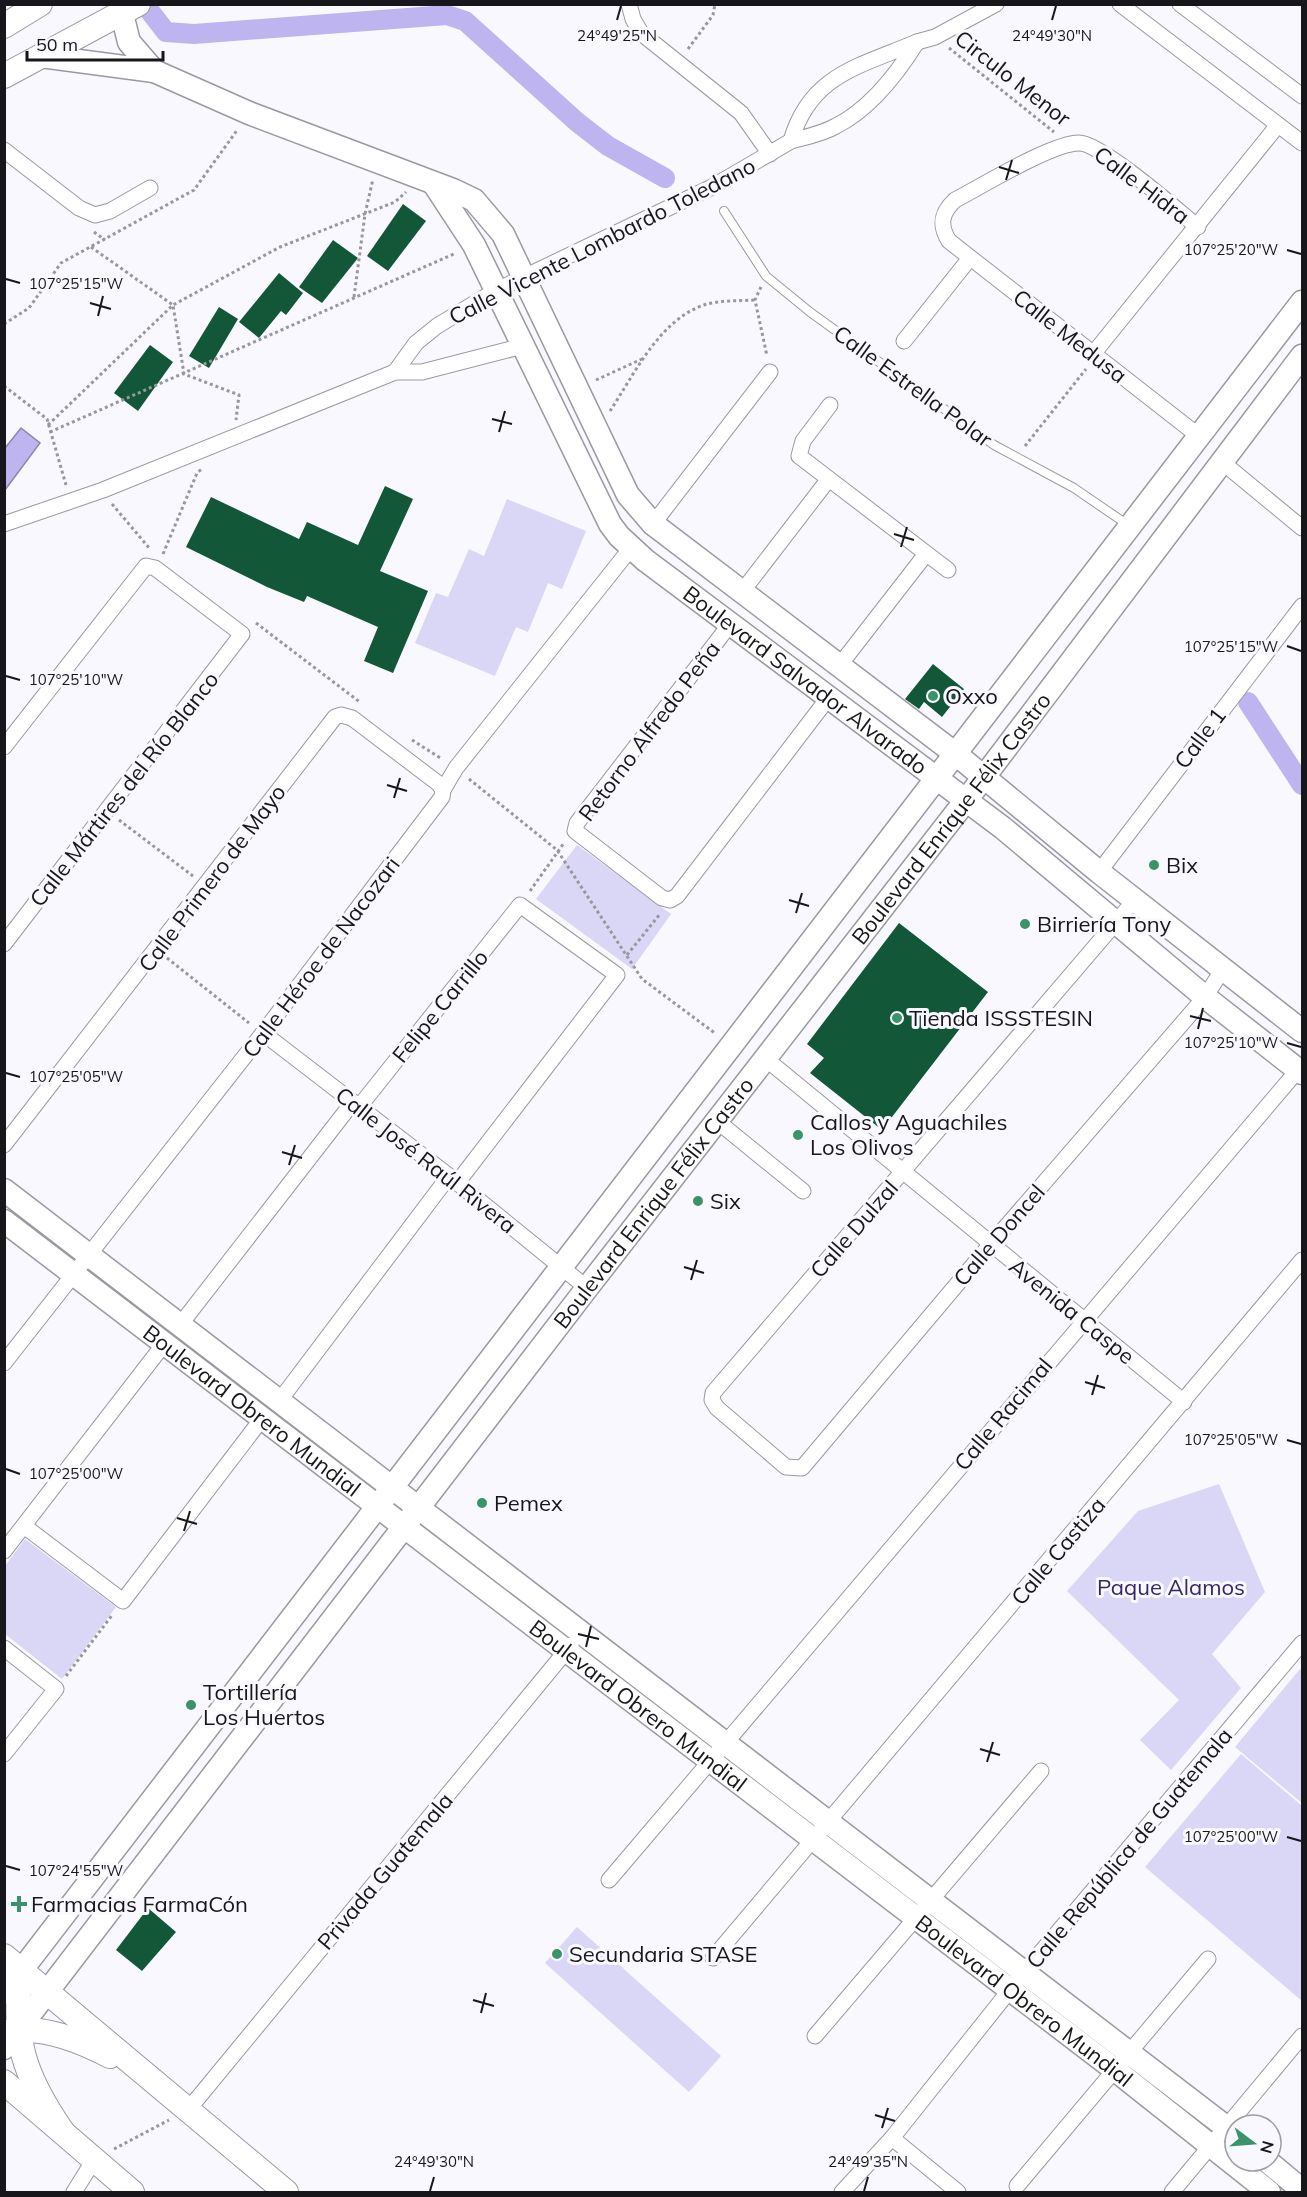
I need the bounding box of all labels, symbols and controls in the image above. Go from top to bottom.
scale bar [27,24,164,62]
street label: Circulo Menor [949,24,1077,132]
text: 24°49'25"N [577,26,657,45]
text: 24°49'30"N [1012,26,1092,45]
text: 50 m [36,33,78,56]
street label: Calle Hidra [1089,140,1195,230]
street label: Calle Vicente Lombardo Toledano [444,151,760,331]
text: 107°25'20"W [1184,240,1279,259]
text: 107°25'15"W [29,274,124,293]
street label: Calle Medusa [1007,283,1133,389]
street label: Calle Estrella Polar [828,319,998,453]
street label: Boulevard Salvador Alvarado [678,579,933,781]
street label: Retorno Alfredo Peña [572,635,726,827]
text: 107°25'15"W [1184,637,1279,656]
street label: Calle Mártires del Río Blanco [24,666,224,912]
text: 107°25'10"W [29,670,124,689]
place label: Oxxo [945,682,998,710]
street label: Boulevard Enrique Félix Castro [845,687,1057,950]
marker: Oxxo [926,689,940,703]
street label: Calle 1 [1168,702,1232,774]
street label: Calle Primero de Mayo [132,779,292,977]
street label: Calle Héroe de Nacozari [236,851,406,1063]
place label: Bix [1166,851,1198,879]
marker: Bix [1147,858,1161,872]
place label: Birriería Tony [1037,910,1171,938]
marker: Birriería Tony [1018,917,1032,931]
street label: Felipe Carrillo [386,944,494,1068]
place label: Tienda ISSSTESIN [909,1004,1093,1032]
marker: Tienda ISSSTESIN [890,1011,904,1025]
text: 107°25'10"W [1184,1033,1279,1052]
text: 107°25'05"W [29,1067,124,1086]
street label: Boulevard Enrique Félix Castro [547,1071,760,1334]
street label: Calle José Raúl Rivera [330,1081,522,1239]
place label: Callos y Aguachiles Los Olivos [810,1108,1007,1161]
marker: Callos y Aguachiles Los Olivos [791,1128,805,1142]
street label: Calle Dulzal [804,1174,904,1284]
street label: Calle Doncel [947,1178,1051,1292]
place label: Six [710,1187,741,1215]
marker: Six [691,1194,705,1208]
street label: Avenida Caspe [1004,1252,1140,1370]
street label: Boulevard Obrero Mundial [138,1318,366,1502]
street label: Calle Racimal [948,1352,1058,1476]
text: 107°25'05"W [1184,1430,1279,1449]
text: 107°25'00"W [29,1464,124,1483]
place label: Pemex [494,1489,563,1517]
street label: Calle Castiza [1005,1491,1111,1611]
marker: Pemex [475,1496,489,1510]
park label: Paque Alamos [1097,1573,1245,1601]
street label: Boulevard Obrero Mundial [524,1613,752,1797]
place label: Tortillería Los Huertos [203,1678,325,1731]
marker: Tortillería Los Huertos [184,1698,198,1712]
street label: Calle República de Guatemala [1020,1722,1238,1974]
street label: Privada Guatemala [311,1787,459,1955]
text: 107°25'00"W [1184,1827,1279,1846]
text: 107°24'55"W [29,1861,124,1880]
place label: Farmacias FarmaCón [31,1890,248,1918]
marker: Farmacias FarmaCón [12,1897,26,1911]
street label: Boulevard Obrero Mundial [910,1909,1139,2093]
place label: Secundaria STASE [569,1940,757,1968]
marker: Secundaria STASE [550,1947,564,1961]
north arrow [1223,2113,1283,2173]
text: N [1256,2139,1279,2156]
text: 24°49'30"N [394,2152,474,2171]
text: 24°49'35"N [828,2152,908,2171]

